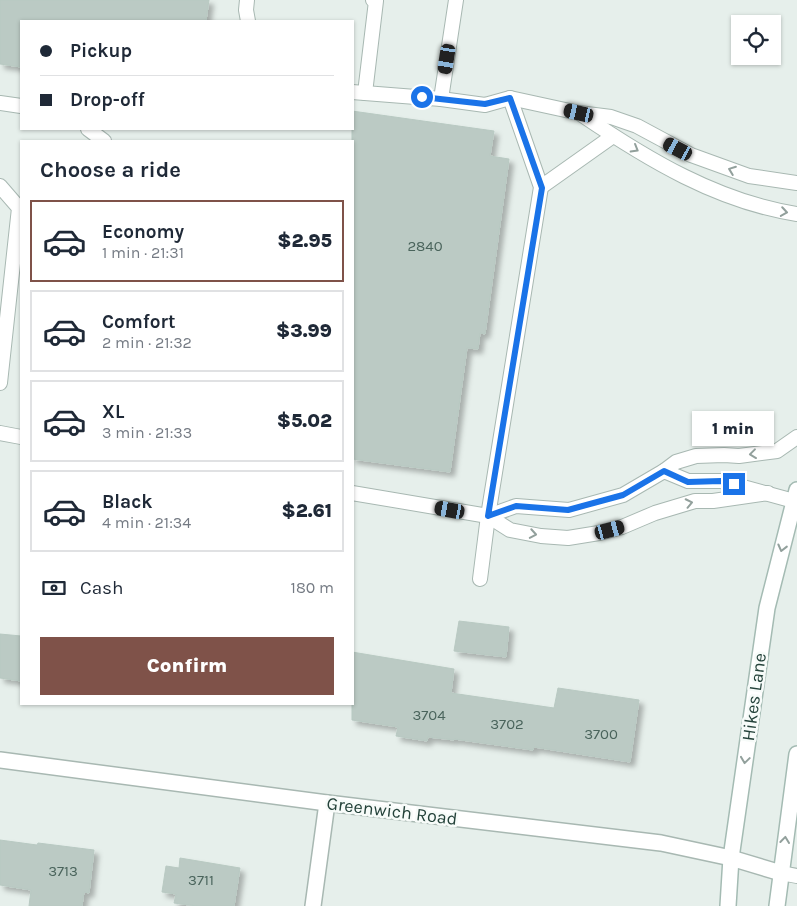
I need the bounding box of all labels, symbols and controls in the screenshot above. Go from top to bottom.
map controls [731,15,781,65]
button: locate [731,15,781,65]
text: Pickup [70,40,132,62]
car [437,43,456,75]
route start [411,86,433,108]
text: Drop-off [70,89,145,111]
car [562,102,595,124]
car [661,135,694,163]
one-way arrow [630,142,639,152]
text: Choose a ride [40,157,181,183]
one-way arrow [729,166,737,176]
one-way arrow [779,207,788,217]
icon: car [42,219,87,264]
text: Economy [102,221,184,243]
text: $2.95 [277,230,332,252]
house number: 2840 [407,237,443,255]
text: 1 min · 21:31 [102,243,184,262]
icon: car [42,309,87,354]
text: Comfort [102,311,176,333]
text: $3.99 [276,320,332,342]
text: 2 min · 21:32 [102,333,192,352]
icon: car [42,399,87,444]
text: XL [102,401,124,423]
text: $5.02 [277,410,332,432]
callout: 1 min [693,412,775,446]
text: 1 min [712,419,754,438]
text: 3 min · 21:33 [102,423,192,442]
one-way arrow [749,448,757,459]
route end [723,473,745,495]
icon: car [42,489,87,534]
text: Black [102,491,153,513]
one-way arrow [685,498,694,509]
text: $2.61 [281,500,332,522]
car [433,500,466,520]
text: 4 min · 21:34 [102,513,191,532]
car [593,519,626,541]
one-way arrow [528,529,537,539]
one-way arrow [777,544,788,553]
icon: cash [40,574,68,602]
text: Cash [80,577,124,599]
text: 180 m [291,578,334,597]
button: Confirm [40,637,334,695]
street label: Hikes Lane [737,651,771,743]
house number: 3704 [412,706,446,724]
house number: 3702 [490,715,524,733]
house number: 3700 [584,725,618,743]
one-way arrow [740,756,751,764]
street label: Greenwich Road [325,792,459,830]
one-way arrow [779,836,790,844]
house number: 3713 [48,862,78,880]
house number: 3711 [188,871,214,889]

